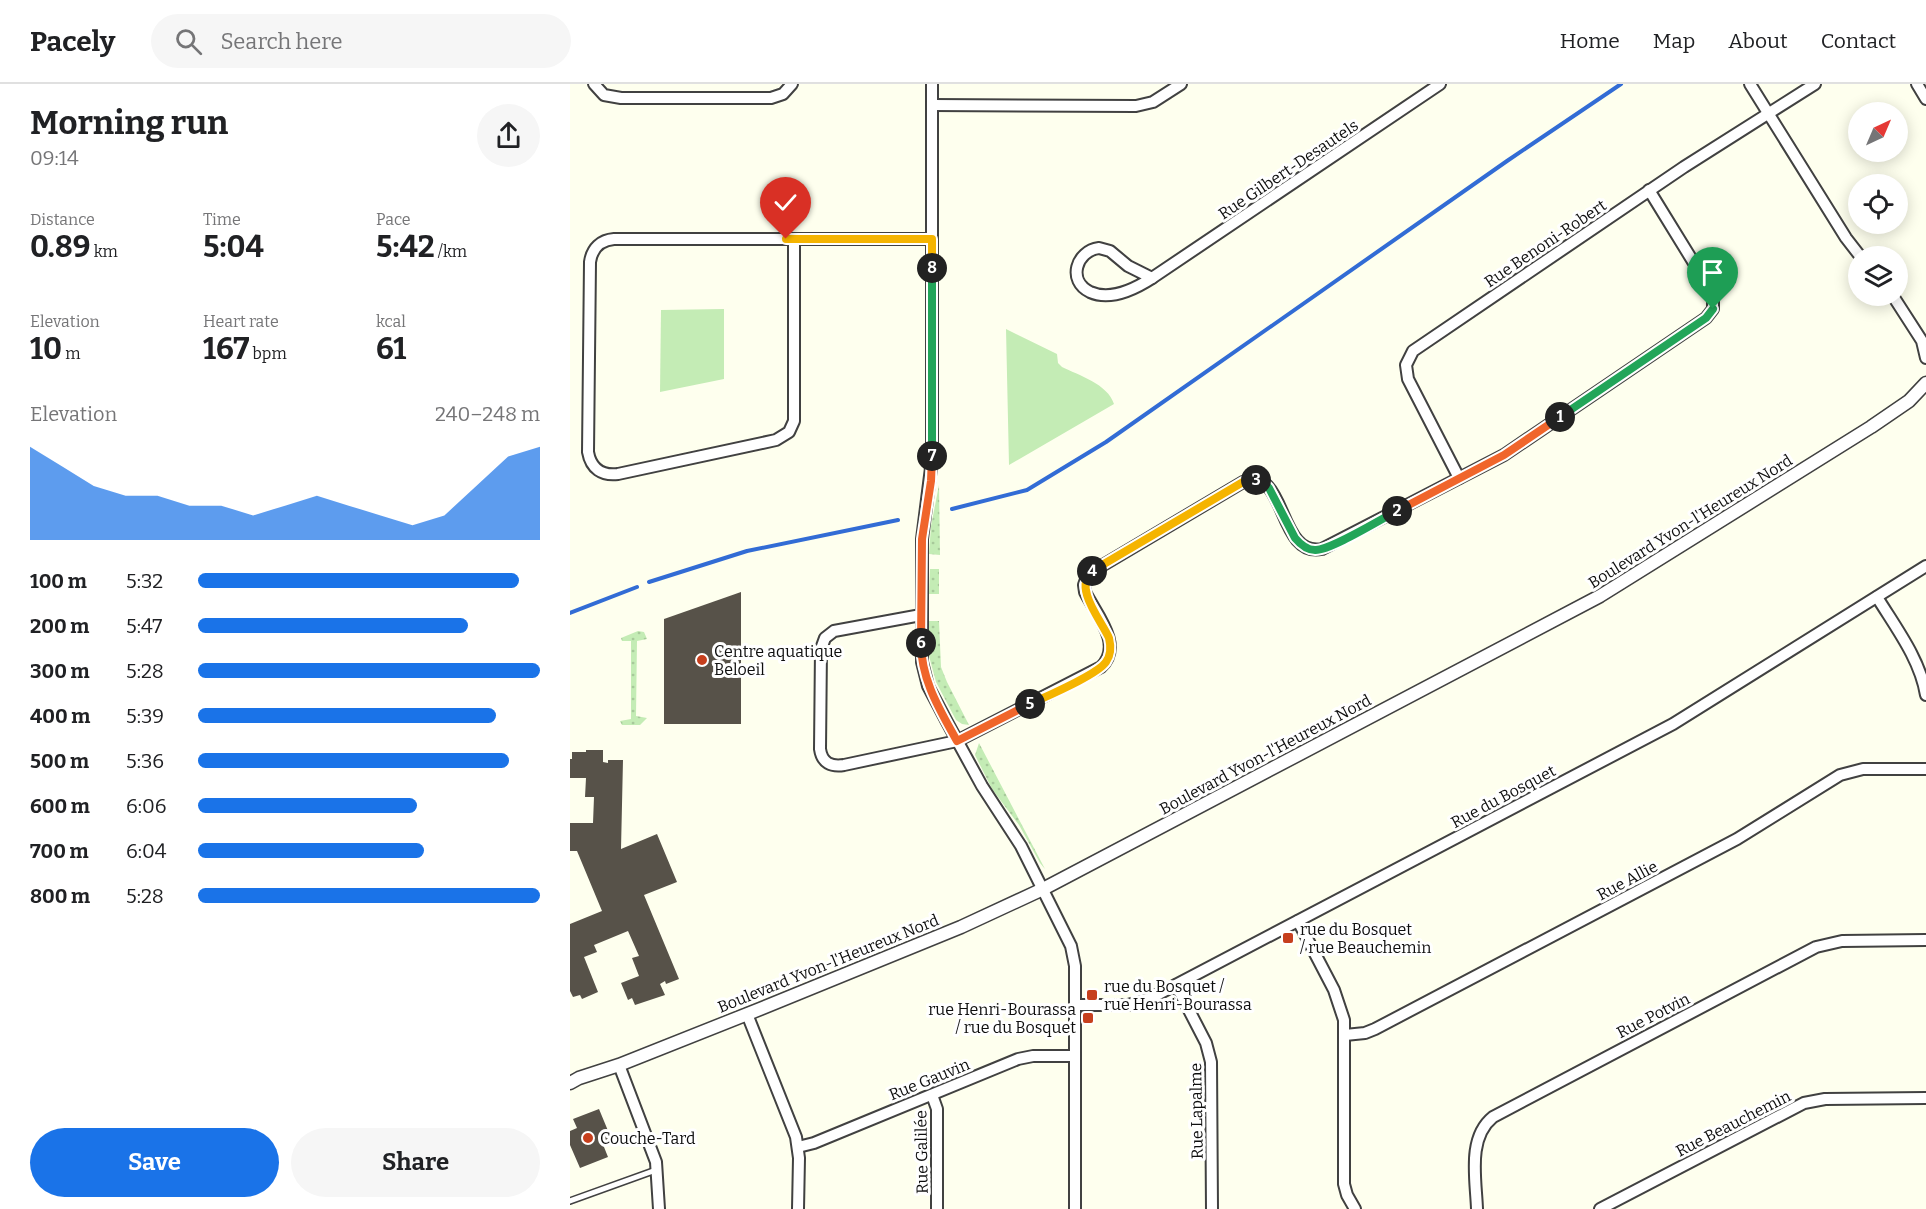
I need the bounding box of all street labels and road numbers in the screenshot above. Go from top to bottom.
street label: Rue Gilbert-Desautels [1215,116,1362,223]
street label: Rue Benoni-Robert [1481,196,1610,291]
street label: Boulevard Yvon-l'Heureux Nord [1585,450,1796,592]
street label: Boulevard Yvon-l'Heureux Nord [1156,690,1375,818]
street label: Rue du Bosquet [1448,761,1559,832]
street label: Rue Allie [1594,857,1661,904]
street label: Boulevard Yvon-l'Heureux Nord [715,910,942,1017]
street label: Rue Potvin [1614,989,1693,1042]
street label: Rue Gauvin [886,1055,972,1104]
street label: Rue Lapalme [1186,1063,1207,1159]
street label: Rue Beauchemin [1673,1086,1794,1161]
street label: Rue Galilée [911,1110,932,1194]

